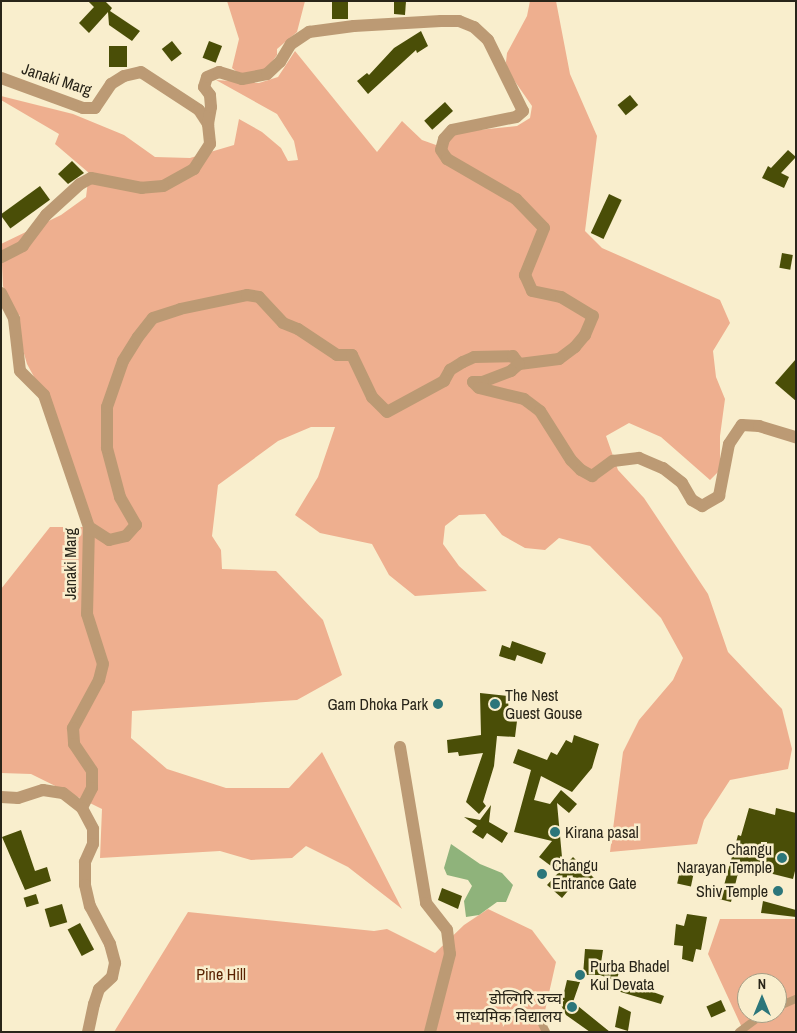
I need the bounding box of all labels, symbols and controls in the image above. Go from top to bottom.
street label: Janaki Marg [20,59,94,99]
street label: Janaki Marg [60,528,80,600]
place label: The Nest Guest Gouse [505,685,582,723]
place label: Gam Dhoka Park [327,694,428,714]
marker: Gam Dhoka Park [432,698,444,710]
marker: The Nest Guest Gouse [489,698,501,710]
place label: Kirana pasal [565,822,639,842]
marker: Kirana pasal [549,826,561,838]
place label: Changu Narayan Temple [676,839,772,877]
marker: Changu Narayan Temple [776,852,788,864]
place label: Changu Entrance Gate [552,855,637,893]
marker: Changu Entrance Gate [536,868,548,880]
place label: Shiv Temple [696,881,768,901]
marker: Shiv Temple [772,885,784,897]
place label: Purba Bhadel Kul Devata [590,956,670,994]
park label: Pine Hill [196,964,246,984]
marker: Purba Bhadel Kul Devata [574,969,586,981]
north arrow [737,973,787,1023]
text: N [758,975,766,993]
place label: डोल्गिरि उच्च माध्यमिक विद्यालय [456,988,562,1026]
marker: डोल्गिरि उच्च माध्यमिक विद्यालय [566,1001,578,1013]

